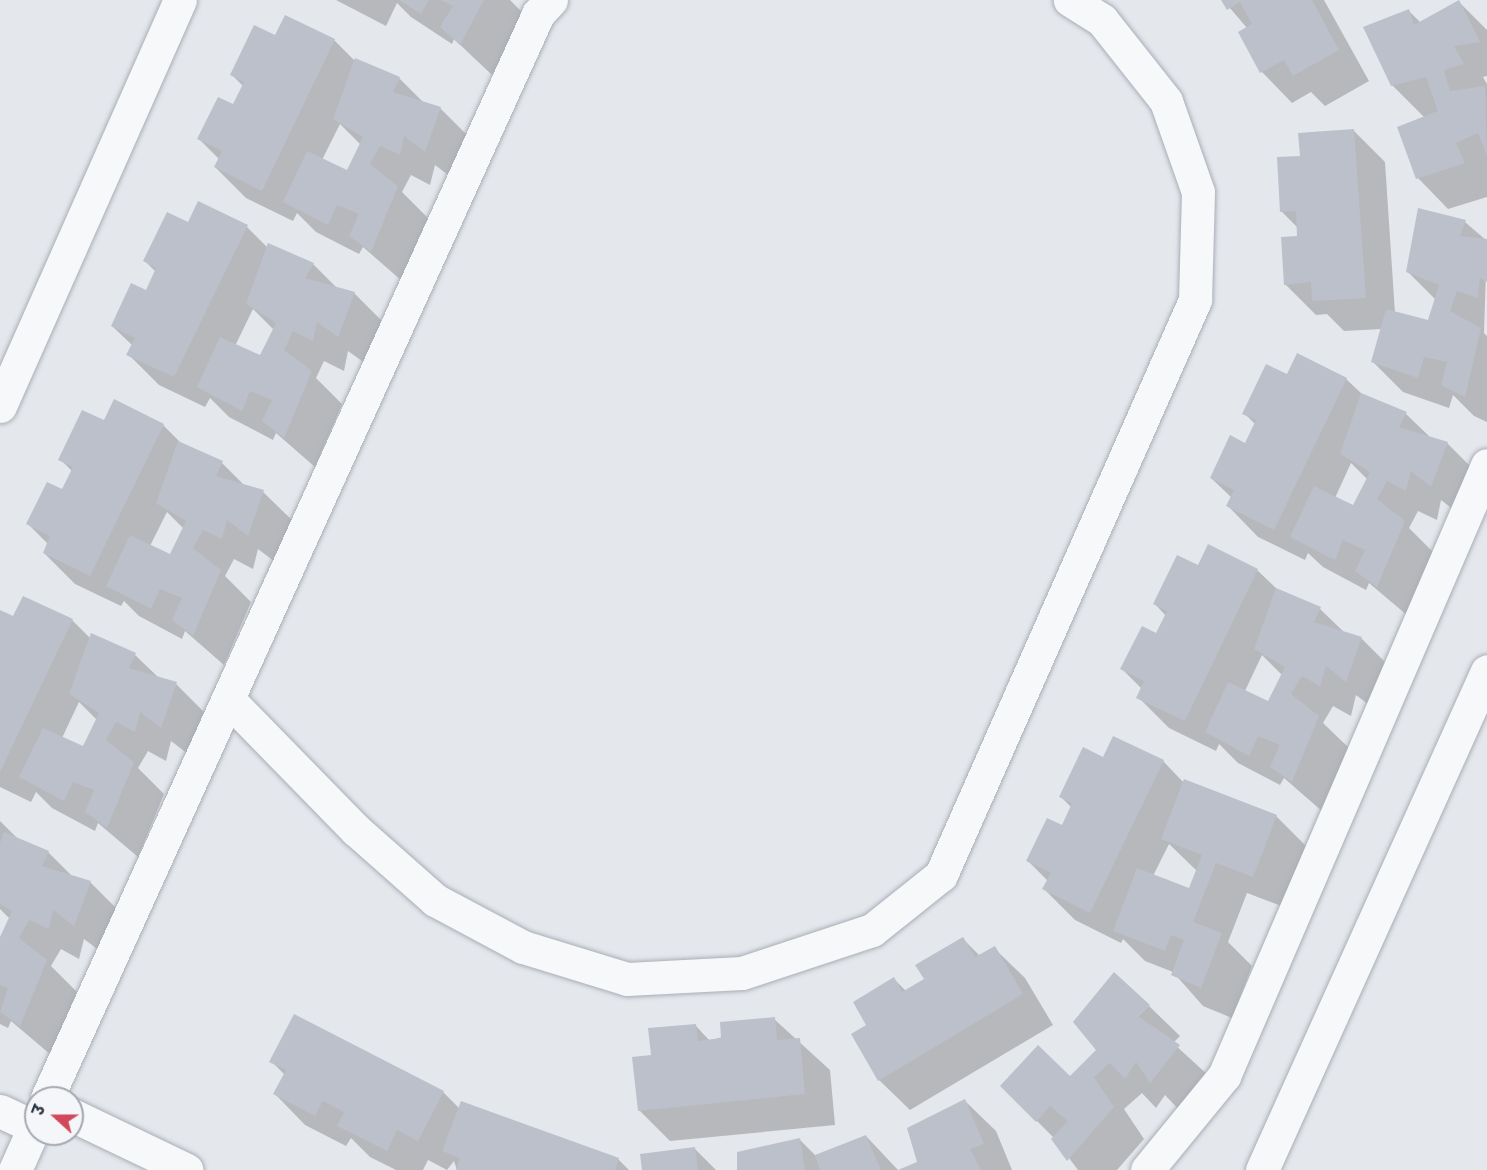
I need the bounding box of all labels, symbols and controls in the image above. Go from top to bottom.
north arrow [24,1086,84,1146]
text: उ [26,1102,51,1118]

